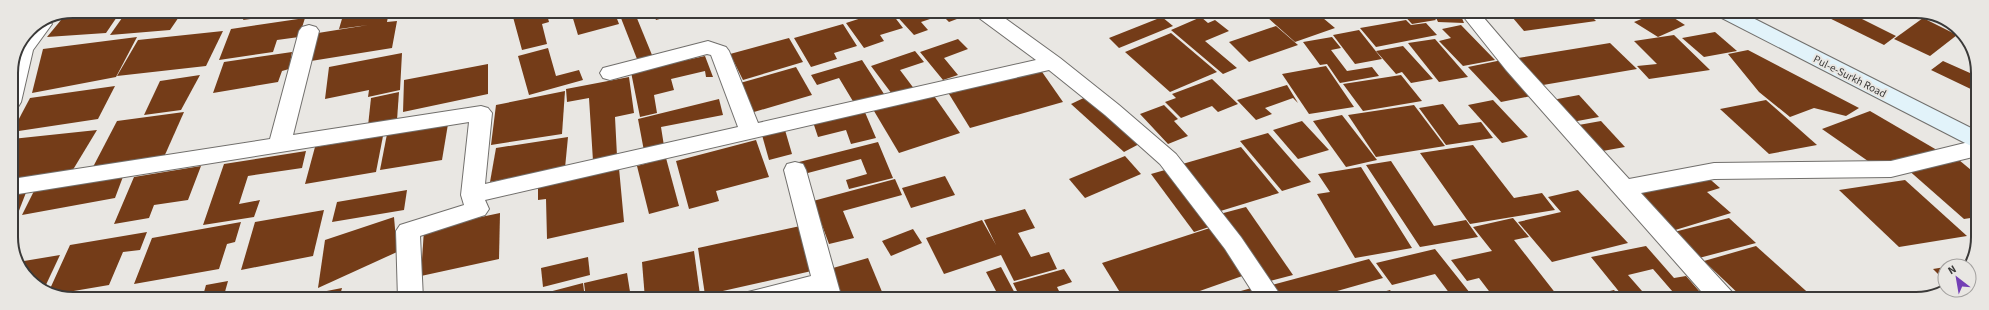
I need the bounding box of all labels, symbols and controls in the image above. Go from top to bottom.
street label: Pul-e-Surkh Road [1811,52,1889,101]
north arrow [1937,258,1977,298]
text: N [1945,262,1959,278]

